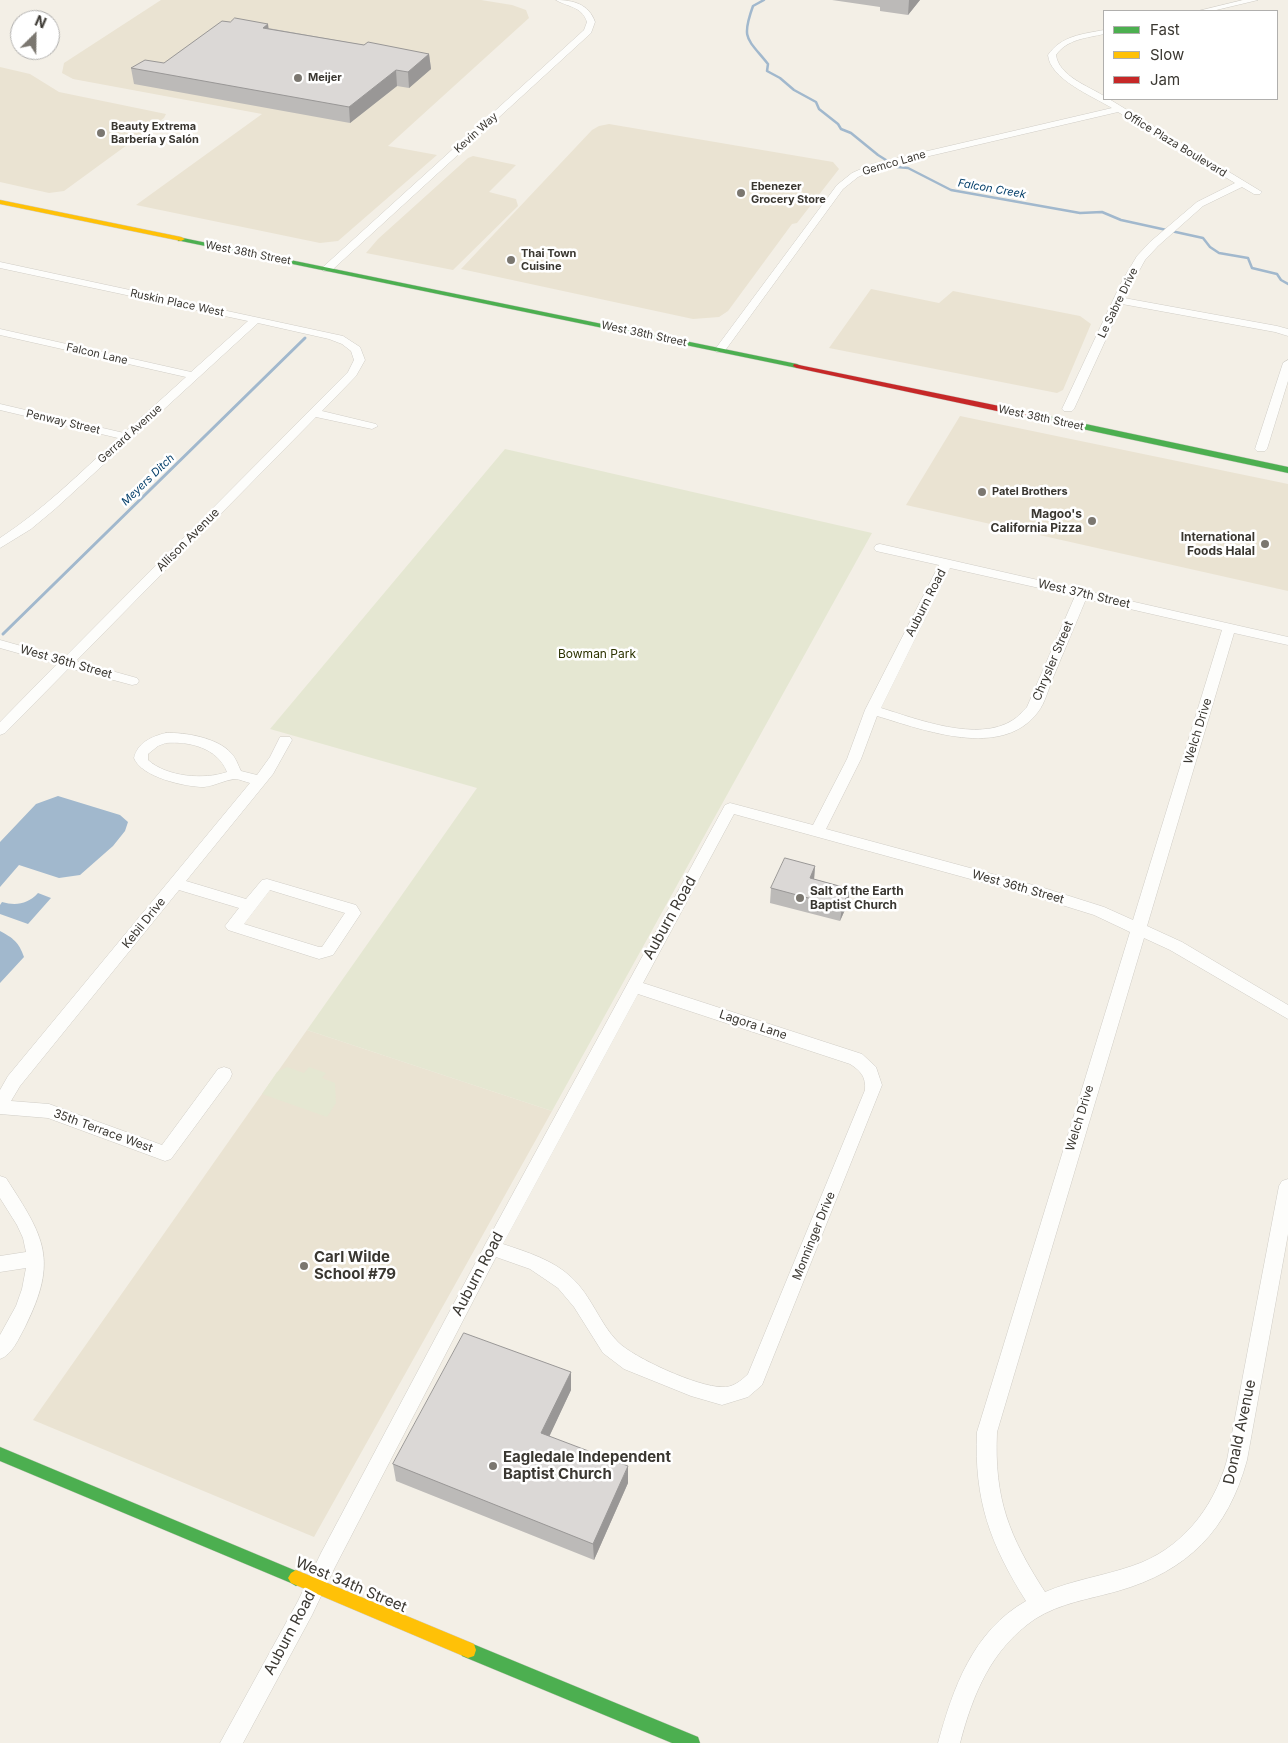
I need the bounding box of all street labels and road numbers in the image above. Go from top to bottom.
street label: Office Plaza Boulevard [1121,108,1229,180]
street label: Kevin Way [451,110,501,156]
street label: Gemco Lane [861,148,927,178]
street label: West 38th Street [204,238,292,268]
street label: Le Sabre Drive [1095,266,1141,340]
street label: Ruskin Place West [129,287,225,319]
street label: West 38th Street [600,318,688,350]
street label: Falcon Lane [65,341,129,367]
street label: Gerrard Avenue [95,402,165,466]
street label: West 38th Street [997,402,1085,434]
street label: Penway Street [25,407,101,437]
street label: Allison Avenue [154,506,222,574]
street label: Auburn Road [903,567,949,639]
street label: West 37th Street [1036,576,1132,612]
street label: Chrysler Street [1030,619,1076,703]
street label: West 36th Street [18,642,114,682]
street label: Welch Drive [1181,696,1215,766]
street label: West 36th Street [970,867,1066,907]
street label: Auburn Road [640,873,700,963]
street label: Kebil Drive [119,895,169,951]
street label: Lagora Lane [717,1007,789,1043]
street label: Welch Drive [1063,1083,1097,1153]
street label: 35th Terrace West [51,1106,155,1156]
street label: Monninger Drive [790,1190,838,1282]
street label: Auburn Road [448,1229,508,1319]
street label: Donald Avenue [1220,1378,1260,1486]
street label: West 34th Street [293,1553,409,1617]
street label: Auburn Road [260,1588,320,1678]

